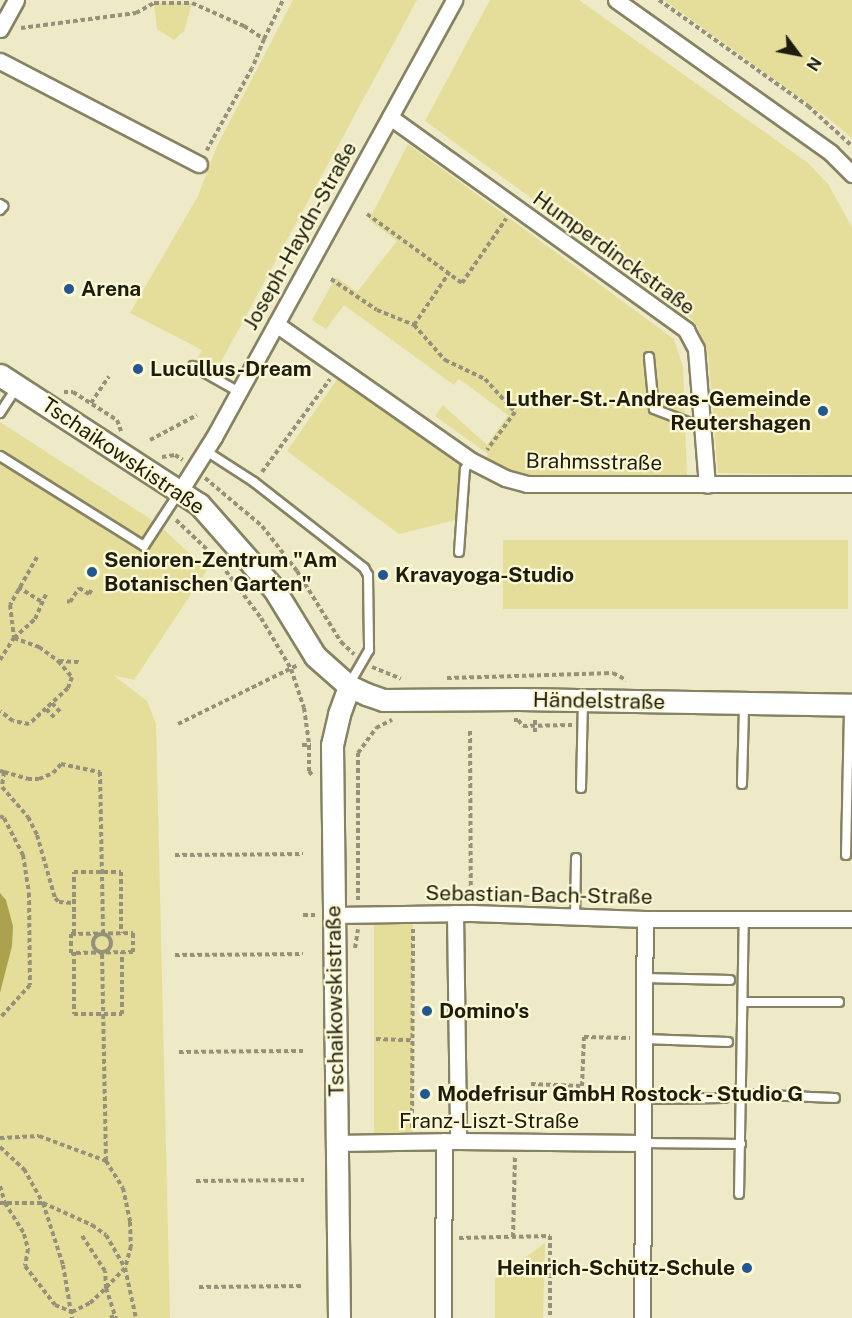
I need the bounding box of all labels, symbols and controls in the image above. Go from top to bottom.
north arrow [768,24,828,84]
text: N [802,53,825,74]
street label: Joseph-Haydn-Straße [238,138,362,334]
street label: Humperdinckstraße [528,186,700,320]
place label: Arena [81,276,141,302]
marker: Arena [62,282,76,296]
place label: Lucullus-Dream [150,356,311,382]
marker: Lucullus-Dream [131,362,145,376]
place label: Luther-St.-Andreas-Gemeinde Reutershagen [505,386,811,436]
street label: Tschaikowskistraße [37,392,209,520]
marker: Luther-St.-Andreas-Gemeinde Reutershagen [816,404,830,418]
street label: Brahmsstraße [526,448,662,476]
place label: Senioren-Zentrum "Am Botanischen Garten" [104,547,337,597]
place label: Kravayoga-Studio [395,562,574,588]
marker: Senioren-Zentrum "Am Botanischen Garten" [85,565,99,579]
marker: Kravayoga-Studio [376,568,390,582]
street label: Händelstraße [533,687,665,715]
street label: Sebastian-Bach-Straße [425,880,653,910]
street label: Tschaikowskistraße [321,905,349,1097]
place label: Domino's [439,998,529,1024]
marker: Domino's [420,1004,434,1018]
place label: Modefrisur GmbH Rostock - Studio G [437,1081,806,1107]
marker: Modefrisur GmbH Rostock - Studio G [418,1087,432,1101]
street label: Franz-Liszt-Straße [399,1108,579,1134]
place label: Heinrich-Schütz-Schule [497,1255,735,1281]
marker: Heinrich-Schütz-Schule [740,1261,754,1275]

